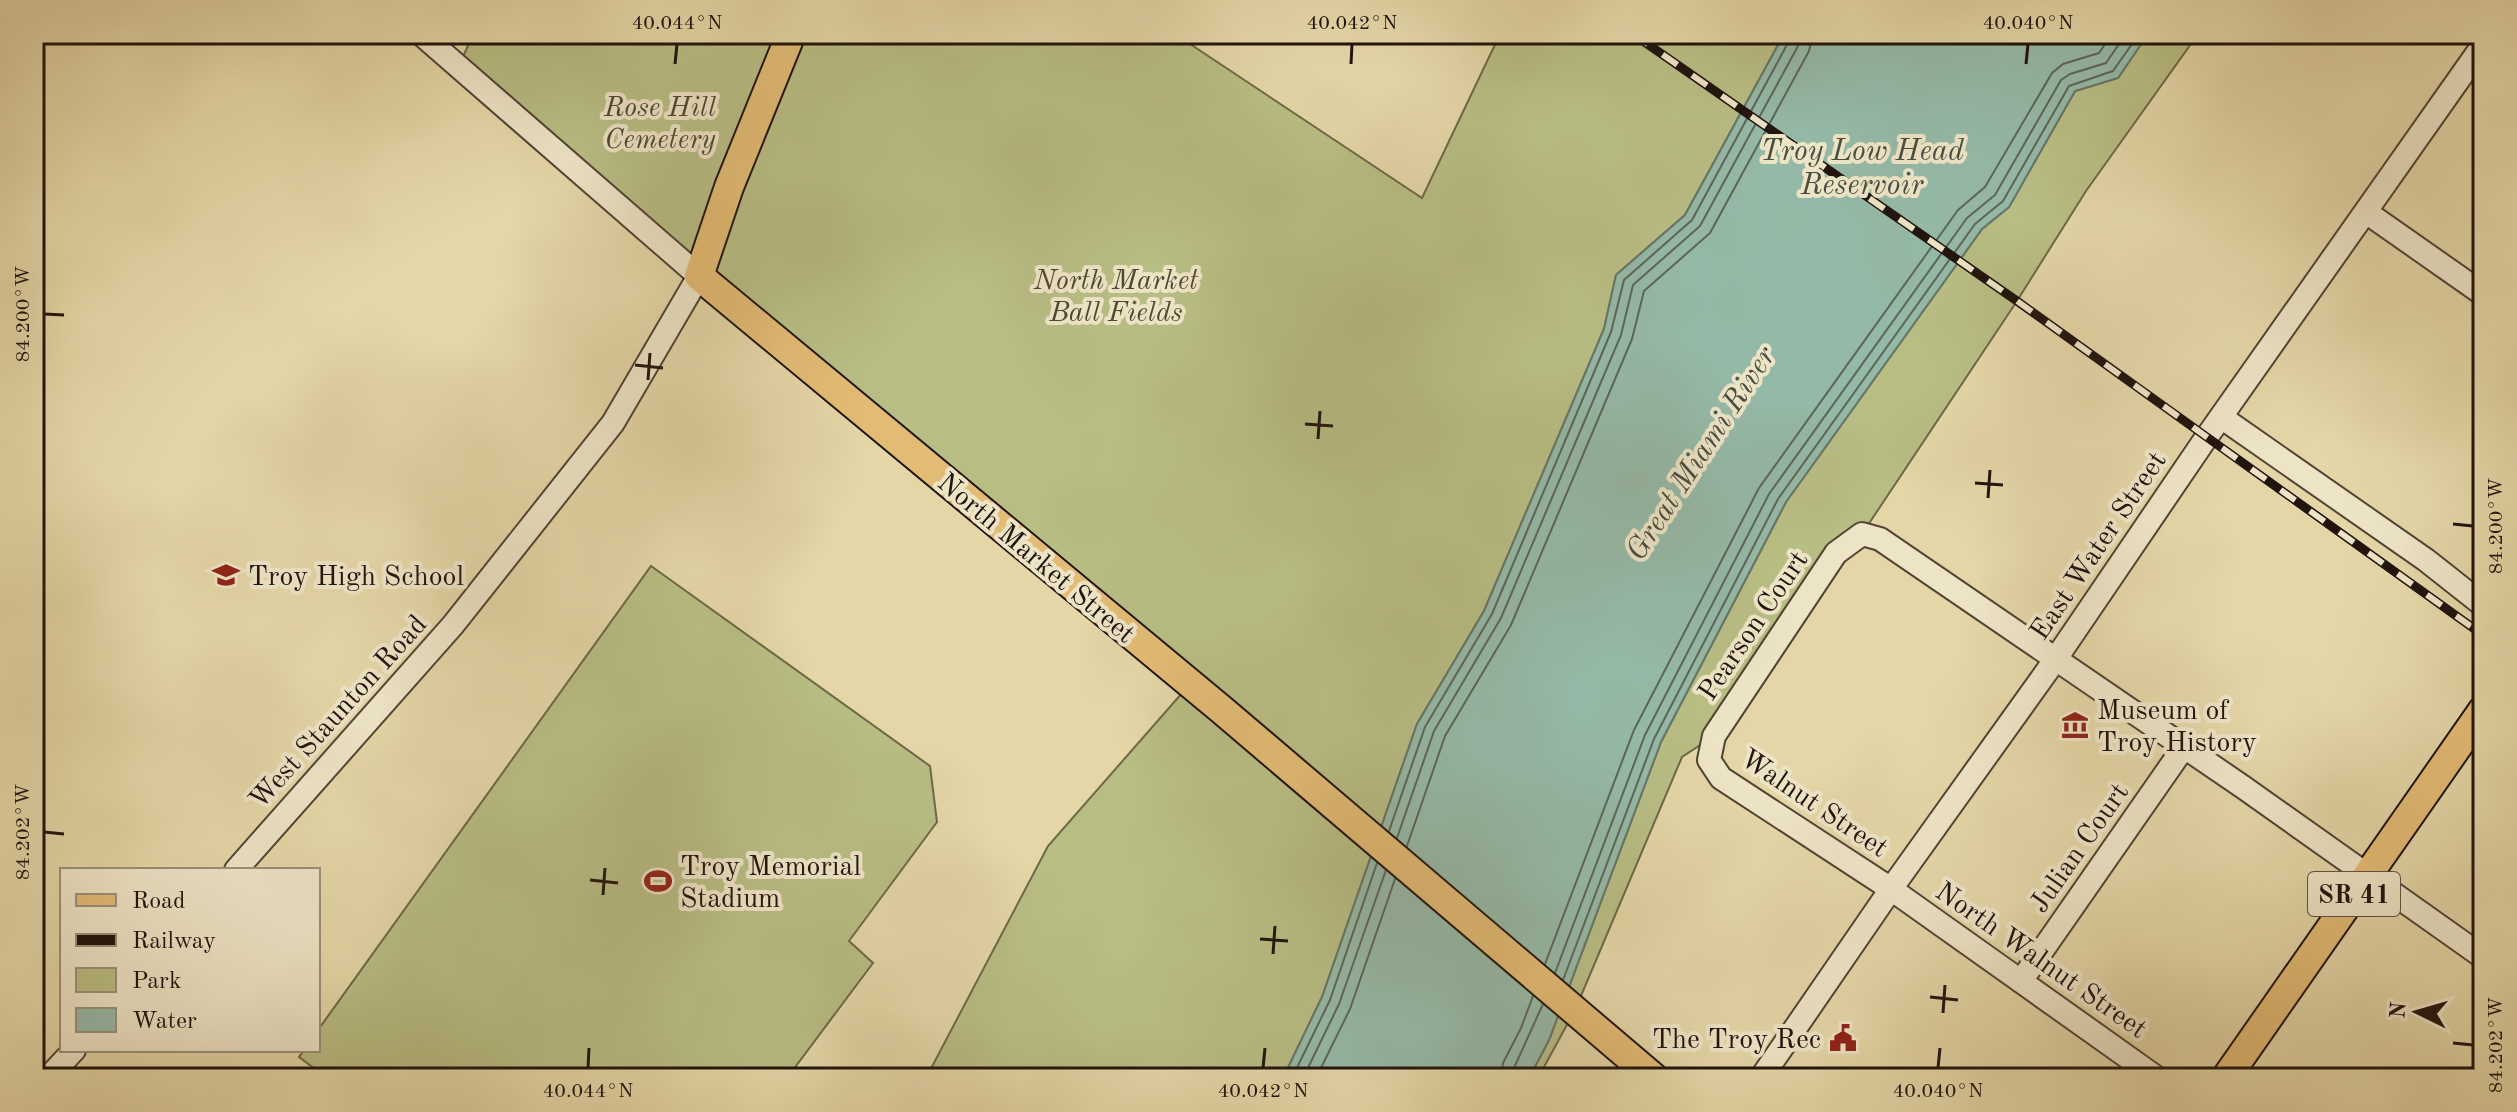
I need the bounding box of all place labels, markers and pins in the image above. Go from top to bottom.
school or university icon: Troy High School [211,560,241,590]
place label: Troy High School [248,564,464,592]
place label: Museum of Troy History [2097,698,2257,758]
museum icon: Museum of Troy History [2060,710,2090,740]
place label: Troy Memorial Stadium [680,854,861,914]
sports icon: Troy Memorial Stadium [643,866,673,896]
public building icon: The Troy Rec [1828,1023,1858,1053]
place label: The Troy Rec [1652,1027,1821,1055]

